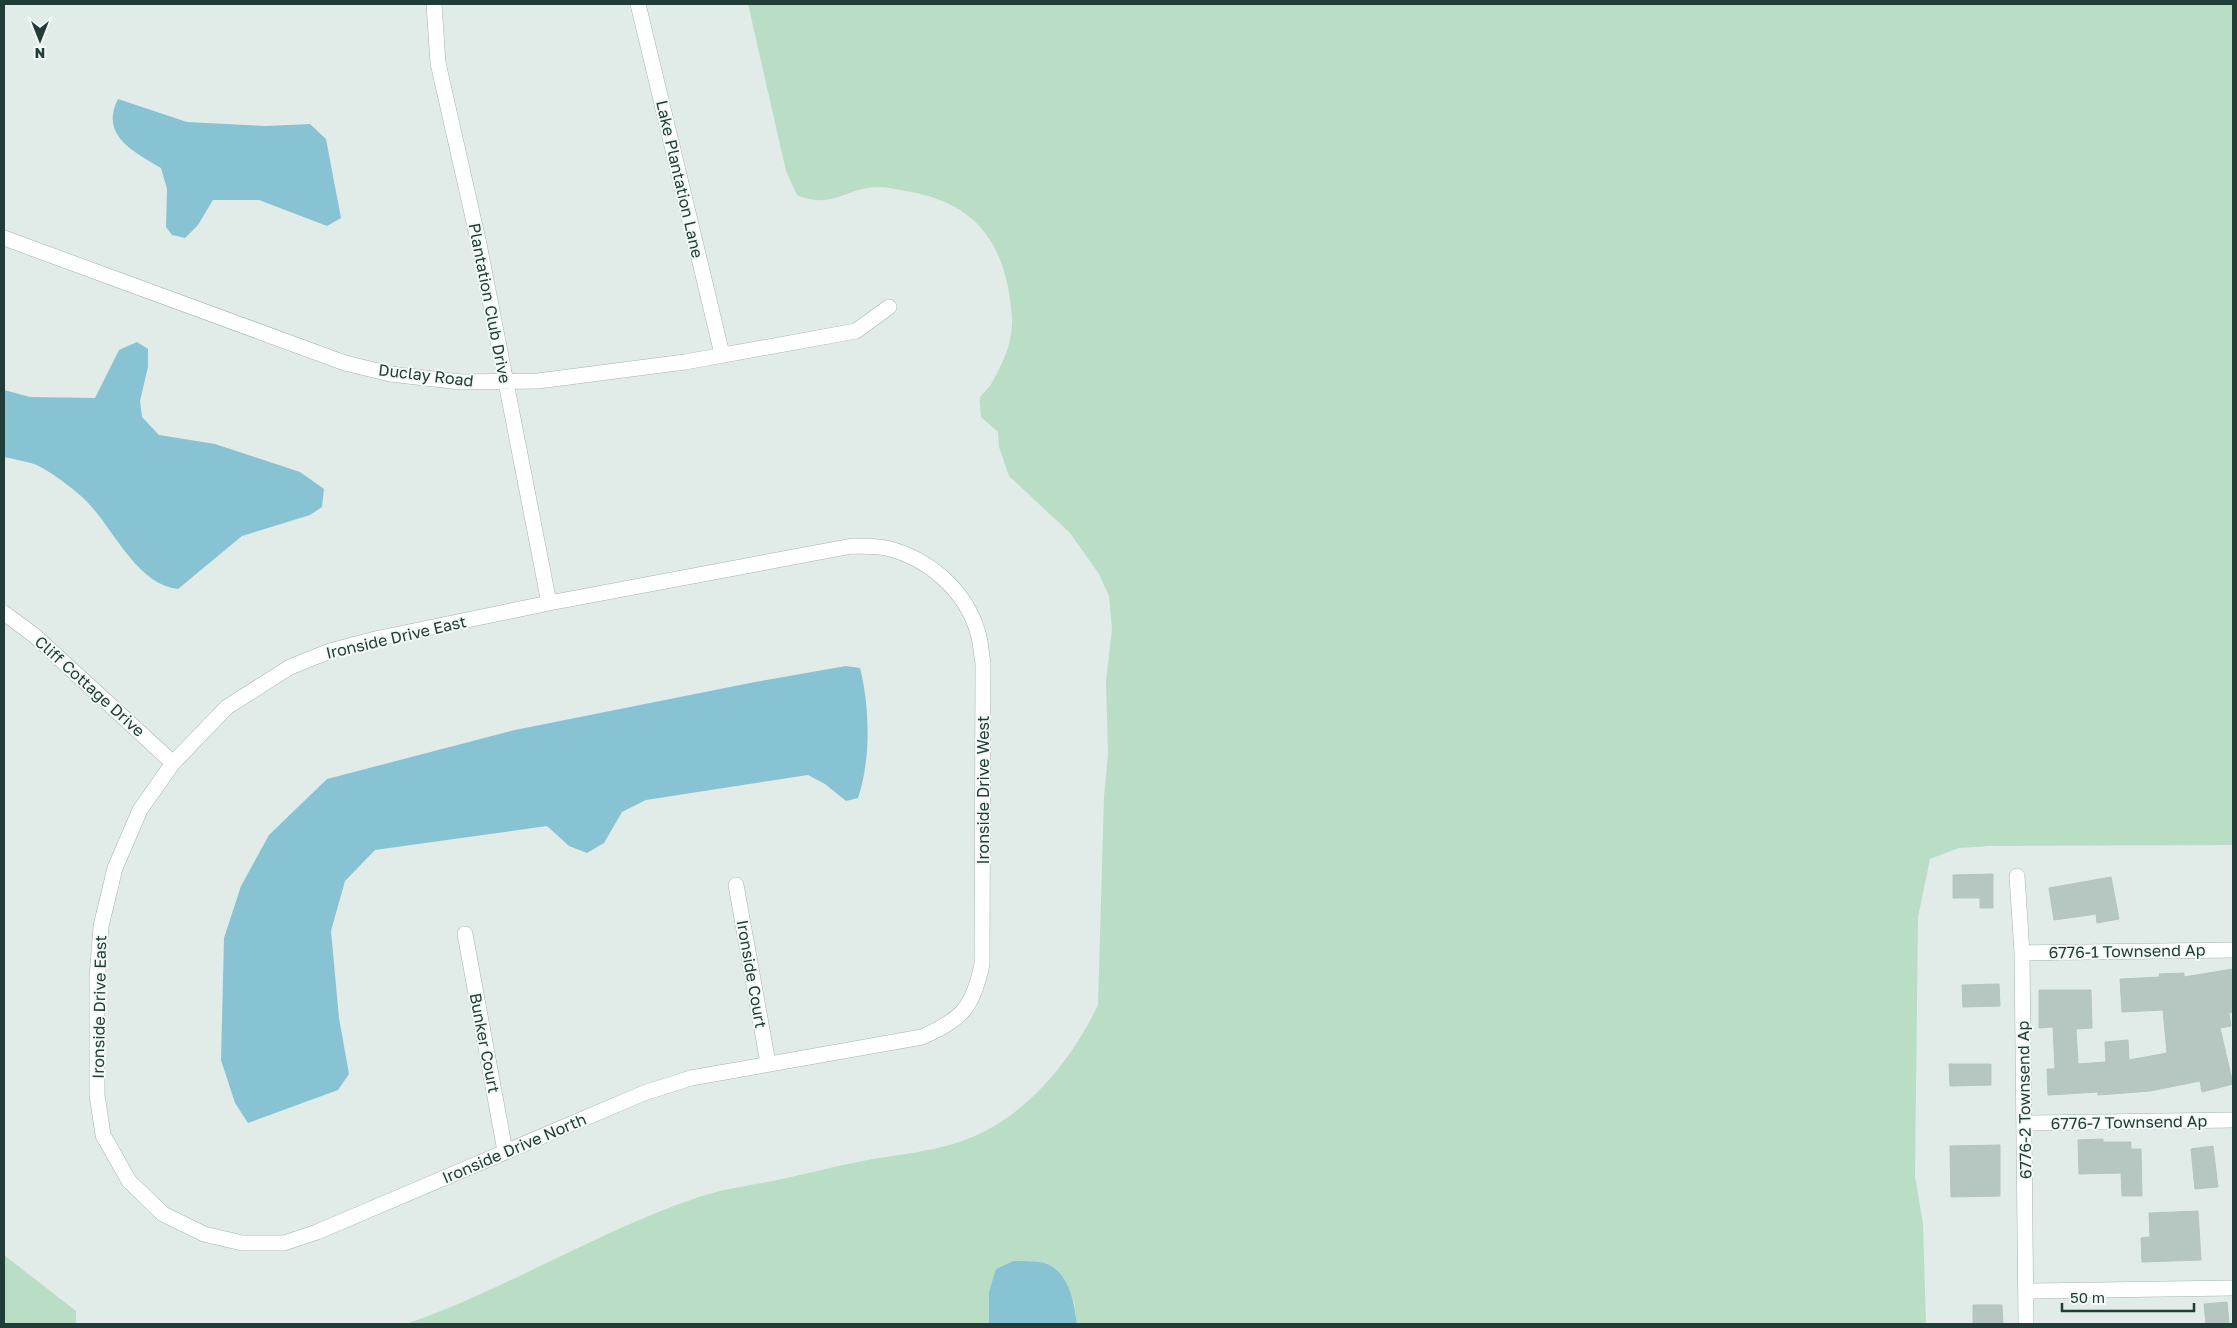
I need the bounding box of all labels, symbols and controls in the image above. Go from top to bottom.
north arrow [15,15,65,65]
text: N [35,45,45,62]
street label: Lake Plantation Lane [652,98,708,260]
street label: Plantation Club Drive [465,221,515,385]
street label: Duclay Road [377,359,475,391]
street label: Ironside Drive East [324,611,468,663]
street label: Cliff Cottage Drive [31,631,149,741]
street label: Ironside Drive West [973,716,993,864]
street label: Ironside Court [733,918,771,1030]
street label: Ironside Drive East [88,935,110,1079]
street label: 6776-1 Townsend Ap [2048,940,2206,962]
street label: Bunker Court [465,991,505,1095]
street label: 6776-2 Townsend Ap [2013,1020,2035,1179]
street label: Ironside Drive North [439,1109,589,1187]
street label: 6776-7 Townsend Ap [2051,1111,2208,1133]
scale bar [2062,1280,2194,1312]
text: 50 m [2070,1288,2105,1306]

